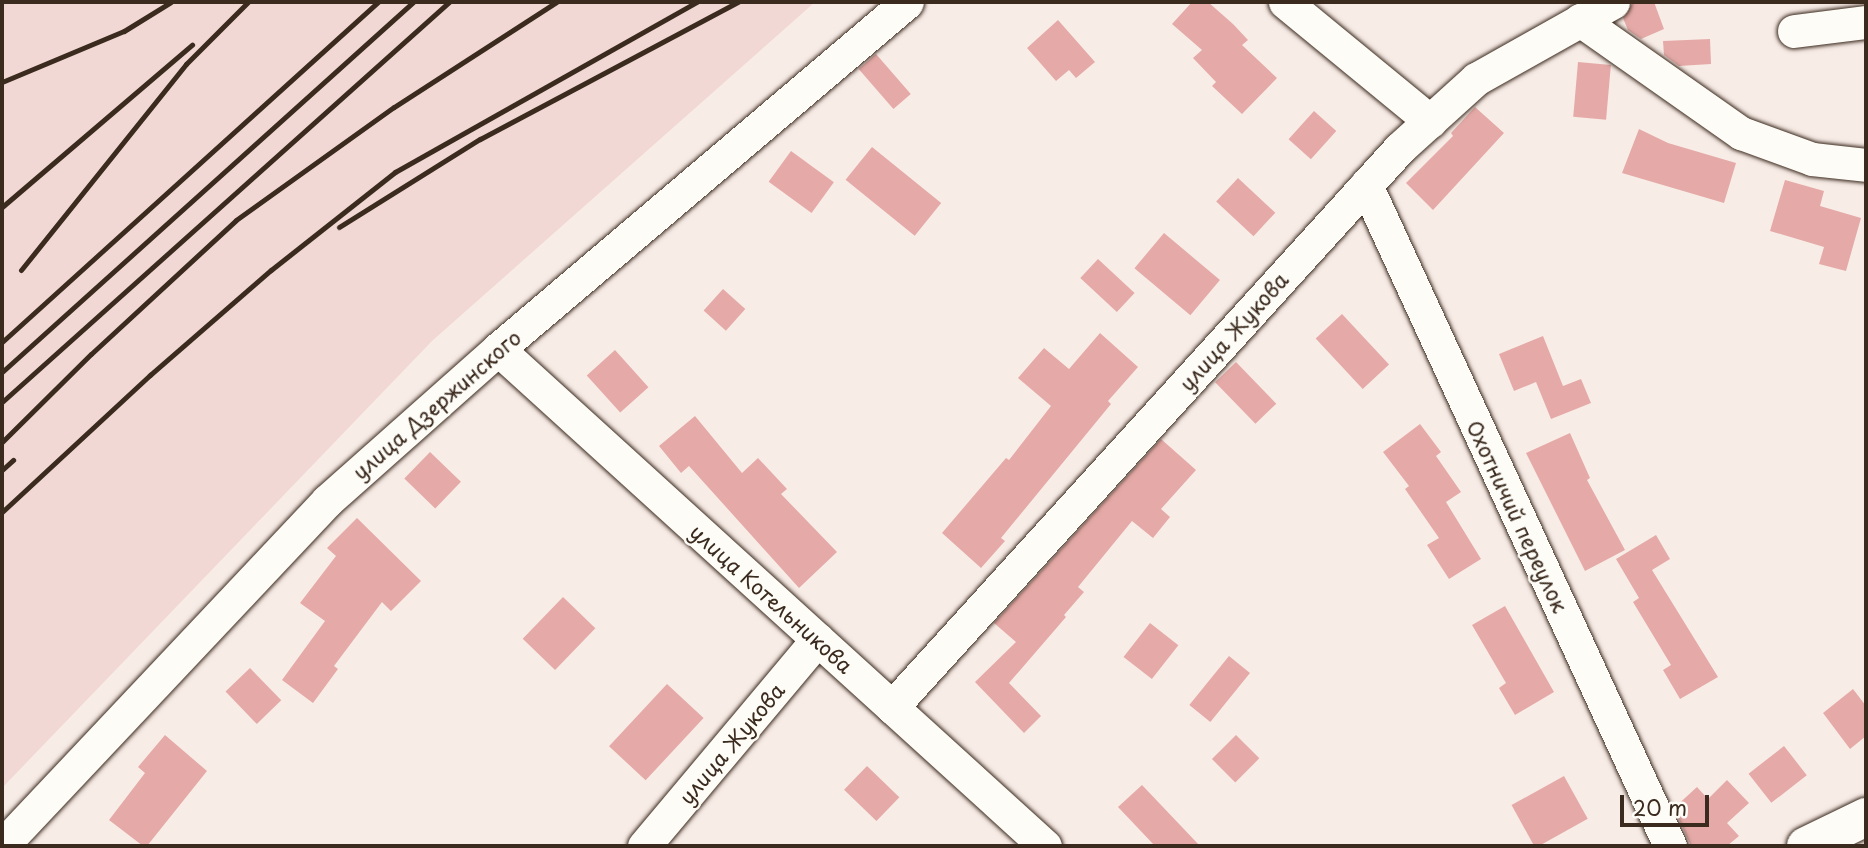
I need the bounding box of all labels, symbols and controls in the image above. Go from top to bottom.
street label: улица Жукова [1173,266,1293,396]
street label: улица Дзержинского [346,324,526,484]
street label: Охотничий переулок [1462,416,1574,616]
street label: улица Котельникова [685,518,859,678]
street label: улица Жукова [673,677,789,809]
scale bar [1623,782,1712,826]
text: 20 m [1633,791,1687,823]

